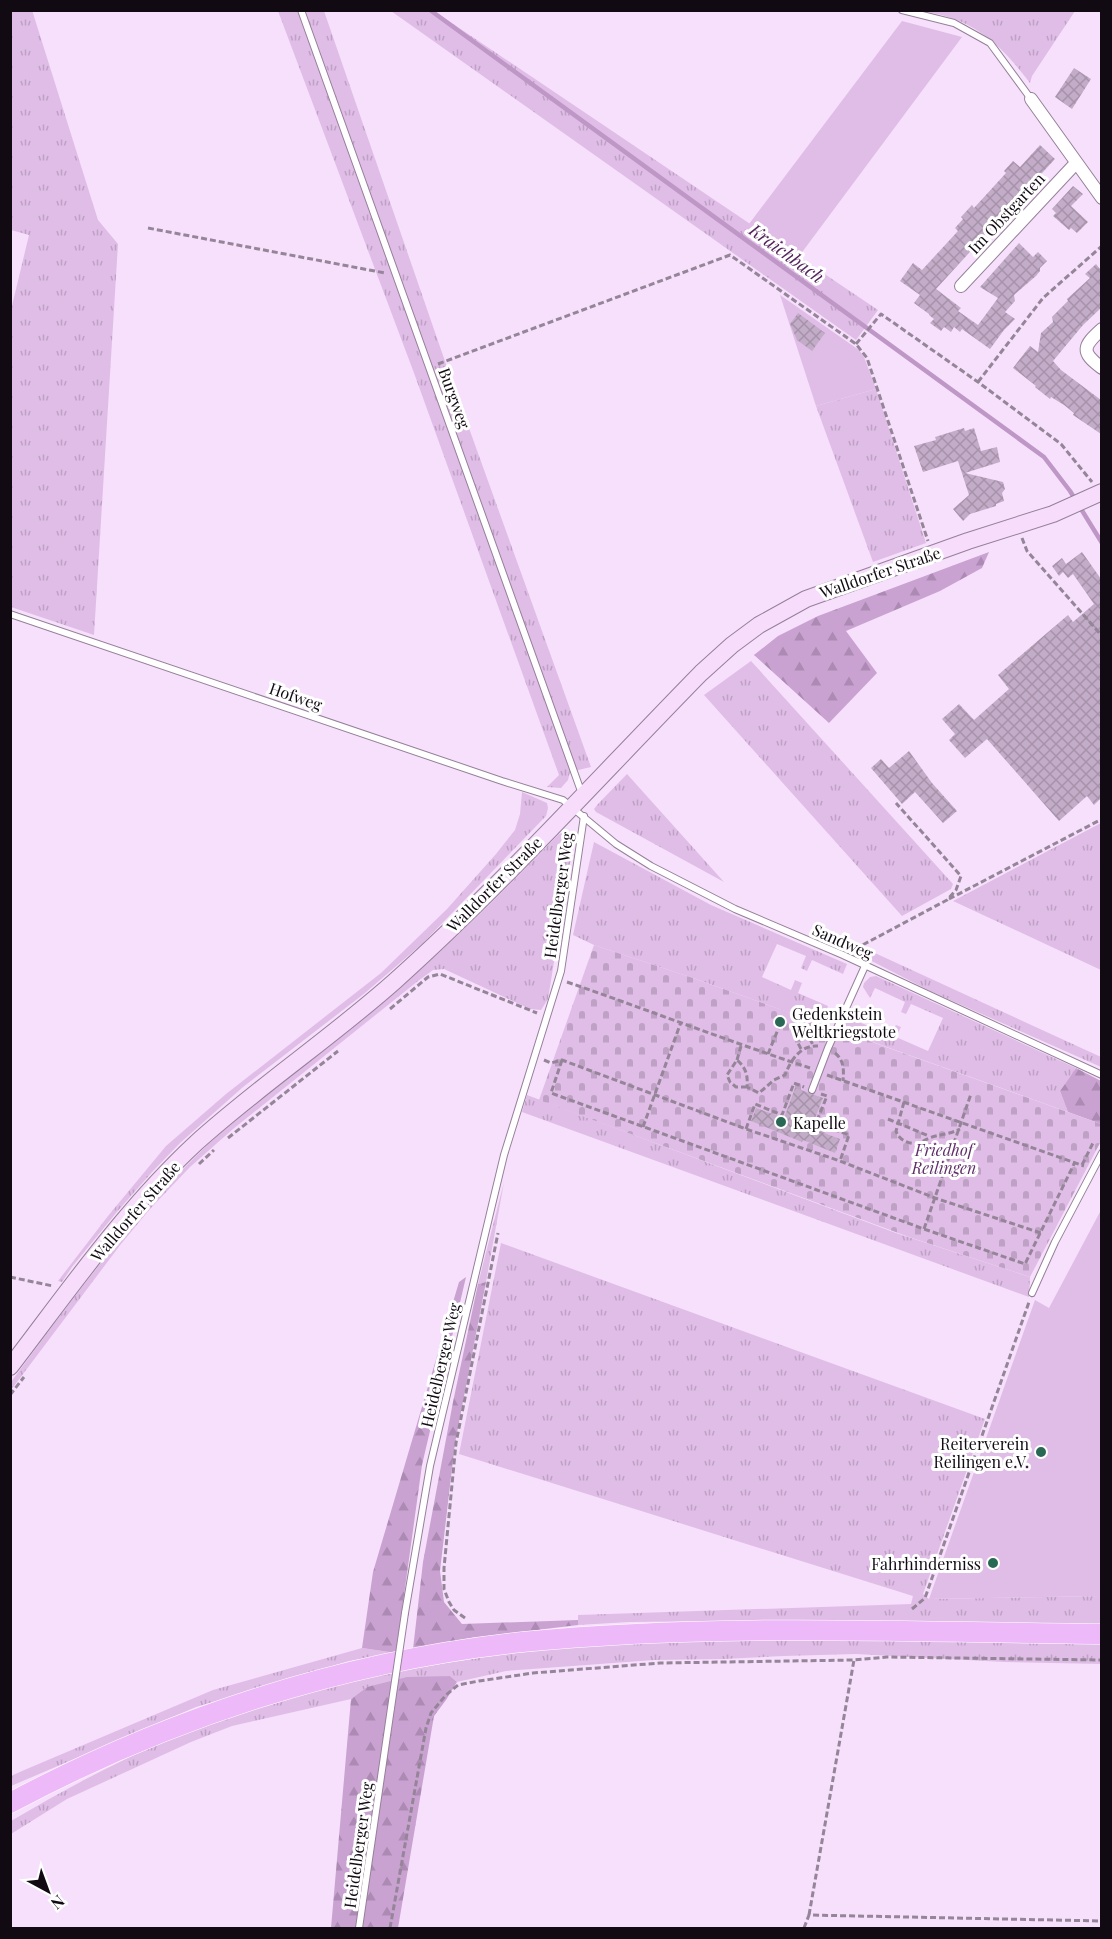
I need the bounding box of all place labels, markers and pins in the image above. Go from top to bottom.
place label: Gedenkstein Weltkriegstote [791,1003,896,1042]
marker: Gedenkstein Weltkriegstote [773,1015,787,1029]
place label: Kapelle [793,1112,846,1133]
marker: Kapelle [774,1115,788,1129]
place label: Reiterverein Reilingen e.V. [933,1433,1029,1472]
marker: Reiterverein Reilingen e.V. [1034,1445,1048,1459]
place label: Fahrhinderniss [871,1553,981,1574]
marker: Fahrhinderniss [986,1556,1000,1570]

